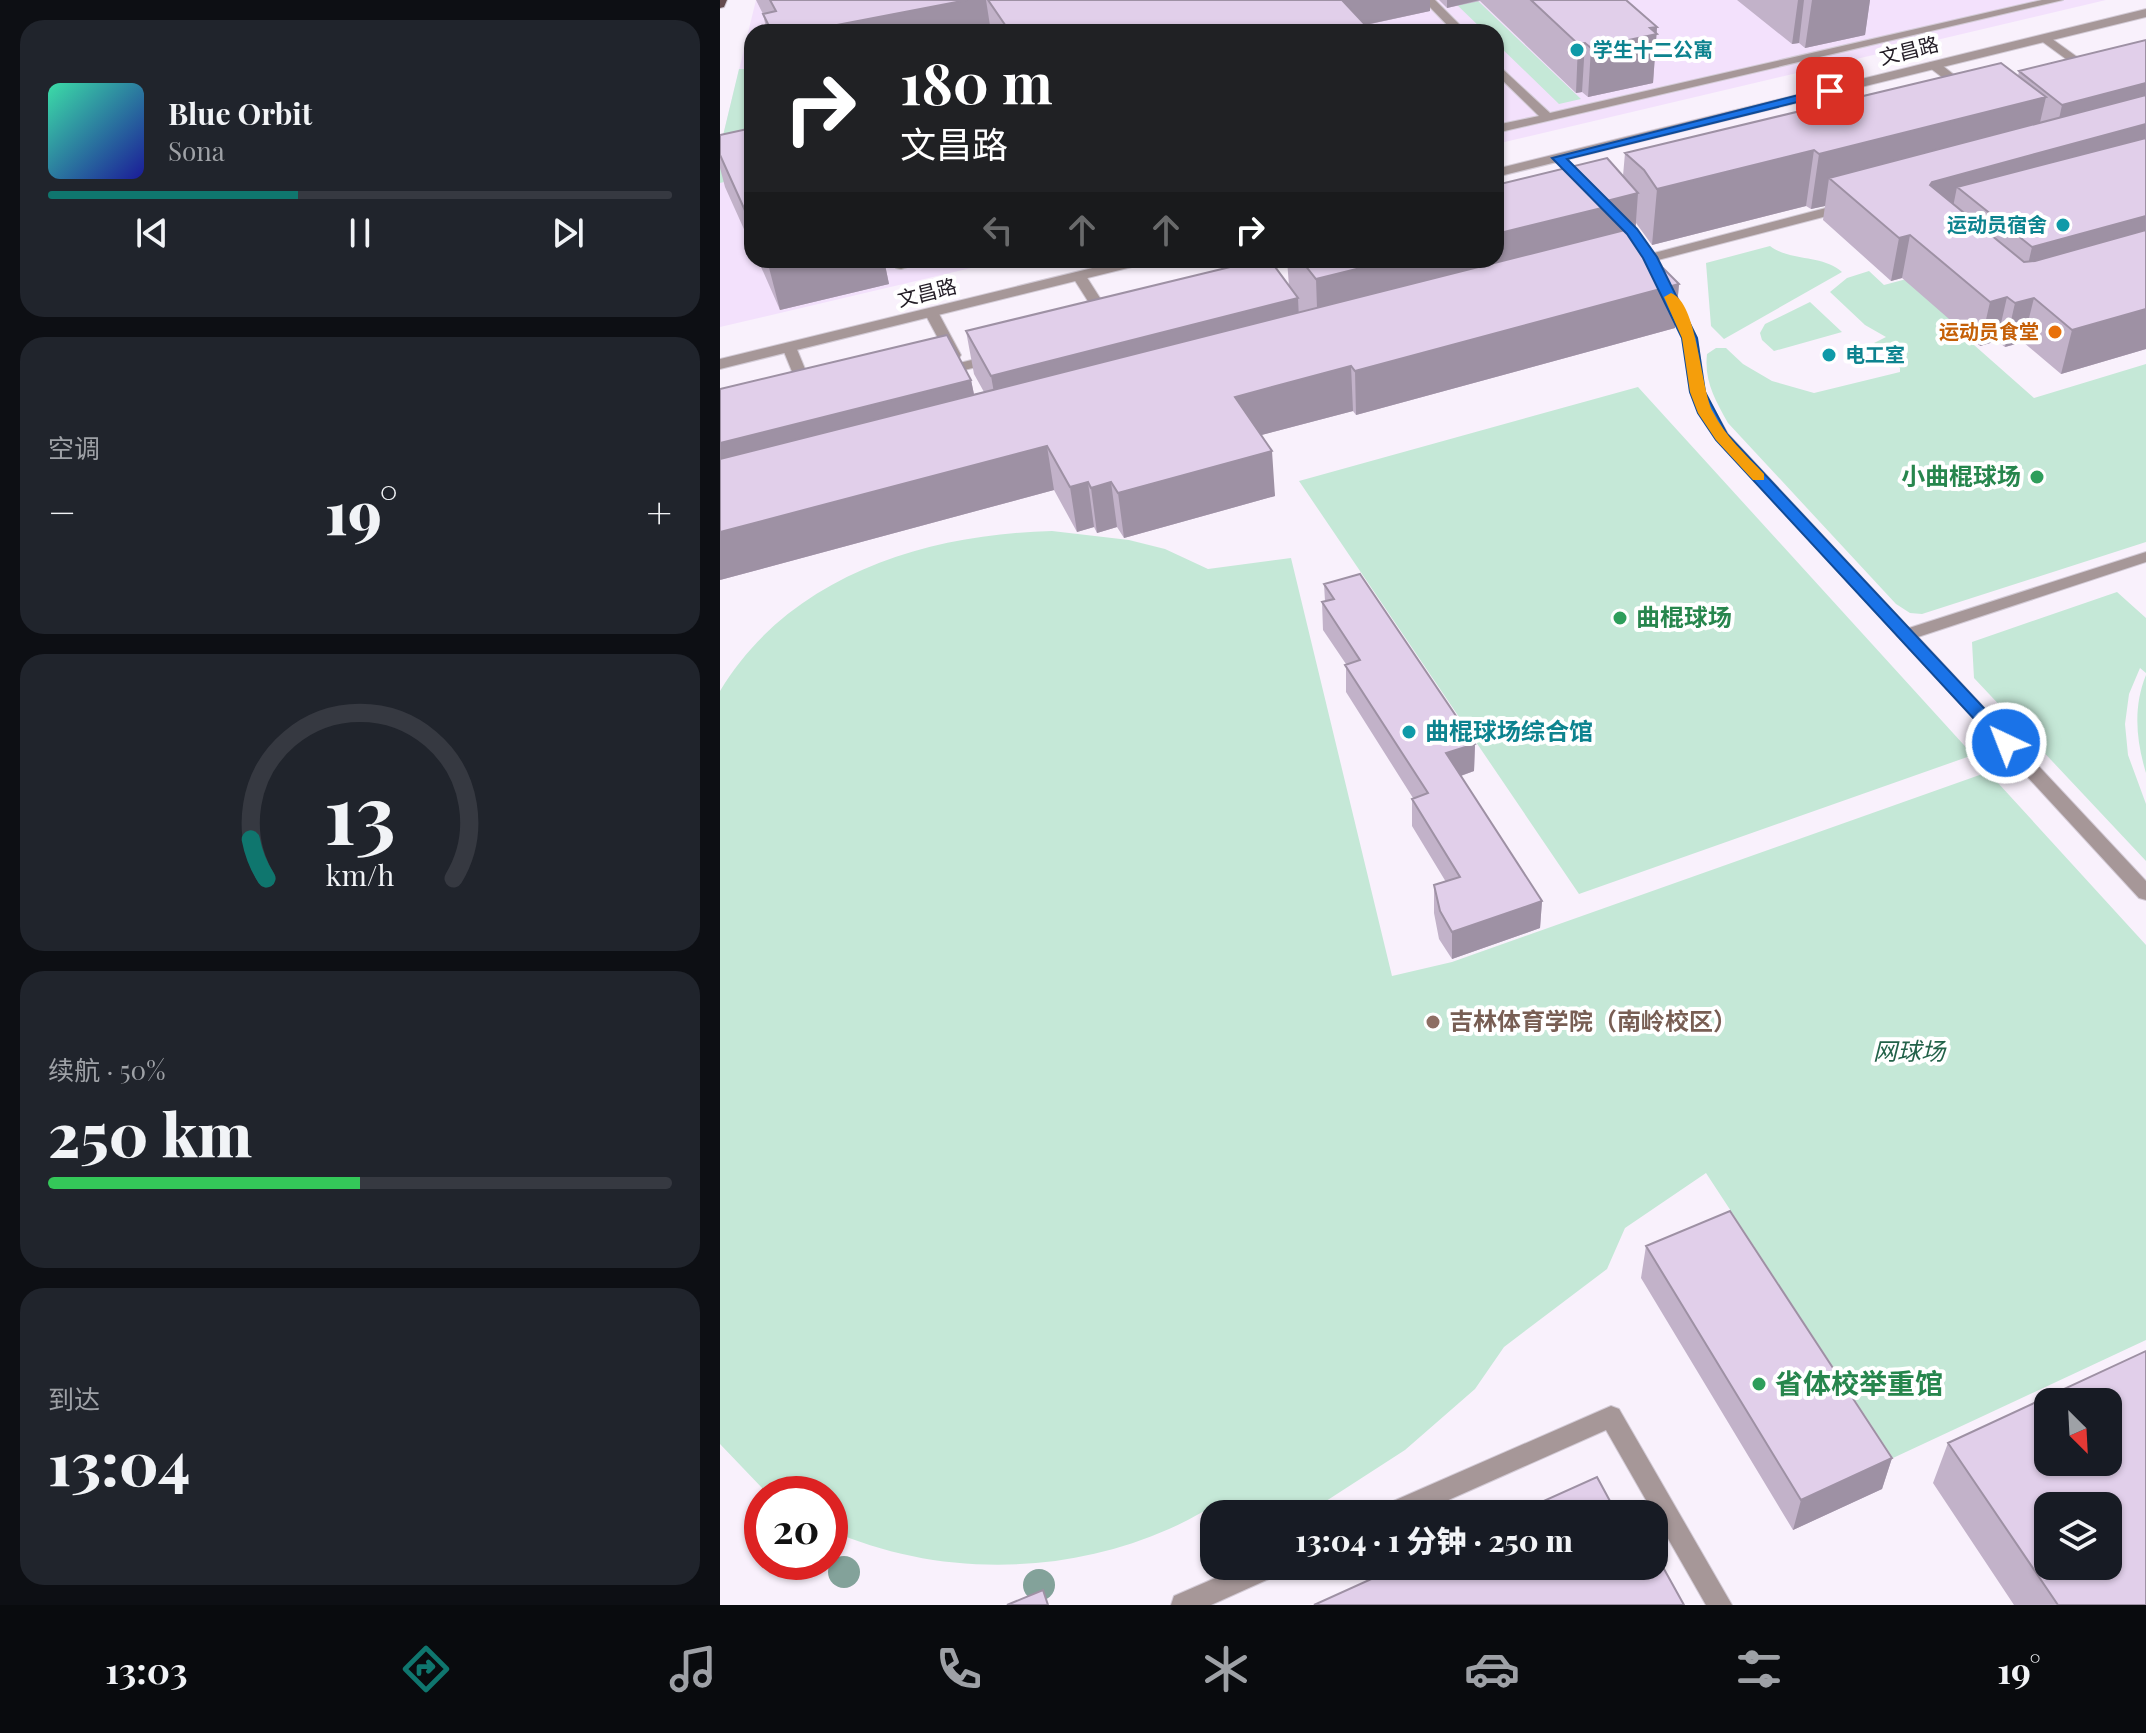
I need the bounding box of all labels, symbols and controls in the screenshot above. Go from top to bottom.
street label: 文昌路 [1876,29,1941,70]
place label: 学生十二公寓 [1593,35,1713,62]
marker: 学生十二公寓 [1568,41,1586,59]
text: 180 m [900,44,1053,119]
icon: right [768,56,872,160]
pin [1796,57,1864,125]
icon: arrive [1808,69,1852,113]
text: Blue Orbit [168,93,312,133]
text: 文昌路 [900,119,1008,167]
text: Sona [168,133,225,168]
icon: left [976,208,1020,252]
icon: ahead [1060,208,1104,252]
icon: ahead [1144,208,1188,252]
icon: right [1228,208,1272,252]
place label: 运动员宿舍 [1947,210,2047,237]
icon: previous [130,211,174,255]
icon: pause [338,211,382,255]
icon: next [546,211,590,255]
marker: 运动员宿舍 [2054,216,2072,234]
street label: 文昌路 [894,271,959,312]
place label: 运动员食堂 [1939,317,2039,344]
marker: 运动员食堂 [2046,323,2064,341]
place label: 电工室 [1845,340,1905,367]
marker: 电工室 [1820,346,1838,364]
text: 空调 [48,430,100,465]
place label: 小曲棍球场 [1901,459,2021,491]
marker: 小曲棍球场 [2028,468,2046,486]
text: 19° [325,470,398,550]
text: − [48,481,76,540]
text: + [646,481,672,540]
place label: 曲棍球场 [1636,600,1732,632]
marker: 曲棍球场 [1611,609,1629,627]
position arrow [1964,701,2048,785]
place label: 曲棍球场综合馆 [1425,714,1593,746]
marker: 曲棍球场综合馆 [1400,723,1418,741]
text: 13 [324,754,396,865]
text: km/h [326,855,394,893]
place label: 吉林体育学院（南岭校区） [1449,1004,1737,1036]
marker: 吉林体育学院（南岭校区） [1424,1013,1442,1031]
park label: 网球场 [1873,1034,1947,1066]
text: 续航 · 50% [48,1052,166,1087]
text: 250 km [48,1092,252,1172]
place label: 省体校举重馆 [1775,1364,1943,1401]
marker: 省体校举重馆 [1750,1375,1768,1393]
text: 到达 [48,1381,100,1416]
north arrow [2034,1388,2122,1476]
map controls [2034,1388,2122,1580]
text: 13:04 [48,1421,190,1501]
speed limit sign: 20 [744,1476,848,1580]
button: layers [2034,1492,2122,1580]
text: 13:04 · 1 分钟 · 250 m [1295,1520,1573,1560]
icon: directions [398,1641,454,1697]
icon: music [665,1641,721,1697]
icon: phone [931,1641,987,1697]
icon: climate [1198,1641,1254,1697]
icon: car [1464,1641,1520,1697]
icon: filters [1731,1641,1787,1697]
text: 13:03 [105,1645,188,1693]
text: 19° [1997,1645,2041,1693]

